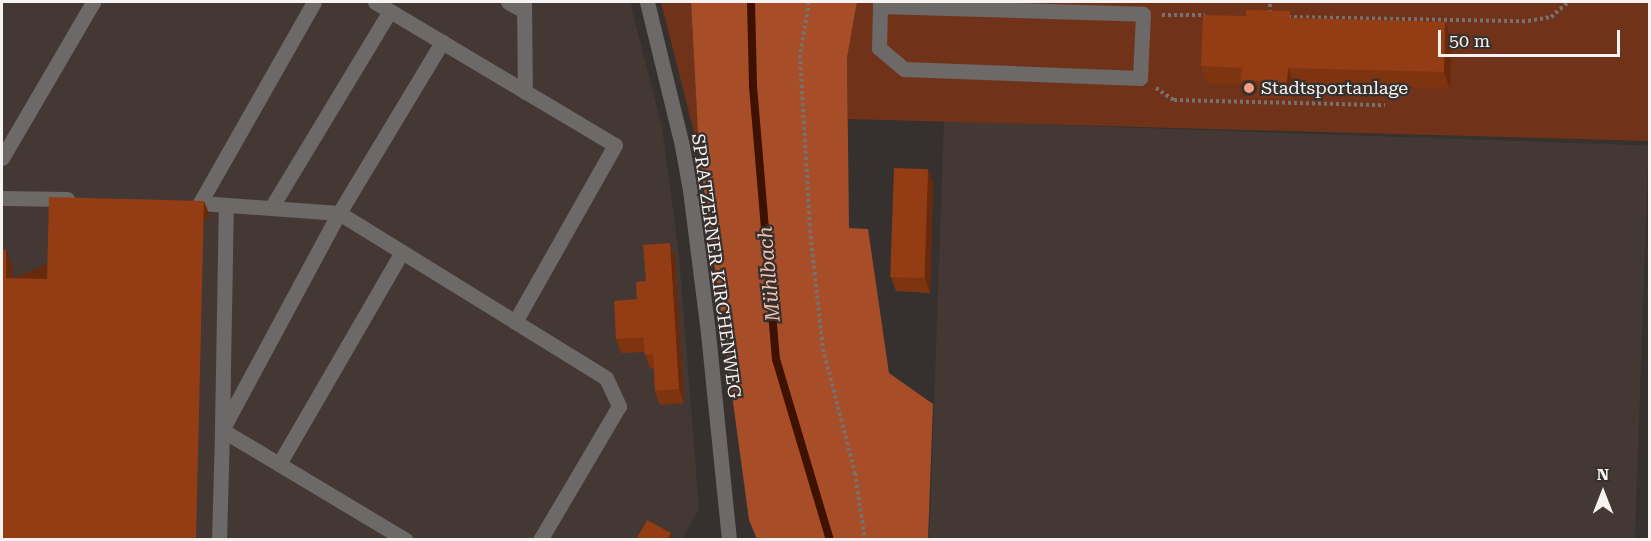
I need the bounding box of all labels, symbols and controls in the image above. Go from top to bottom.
scale bar [1441,18,1622,56]
text: 50 m [1449,30,1490,51]
place label: Stadtsportanlage [1261,77,1408,99]
marker: Stadtsportanlage [1242,81,1256,95]
street label: SPRATZERNER KIRCHENWEG [687,132,745,400]
water label: Mühlbach [753,226,785,322]
north arrow [1573,463,1633,523]
text: N [1597,465,1609,484]

